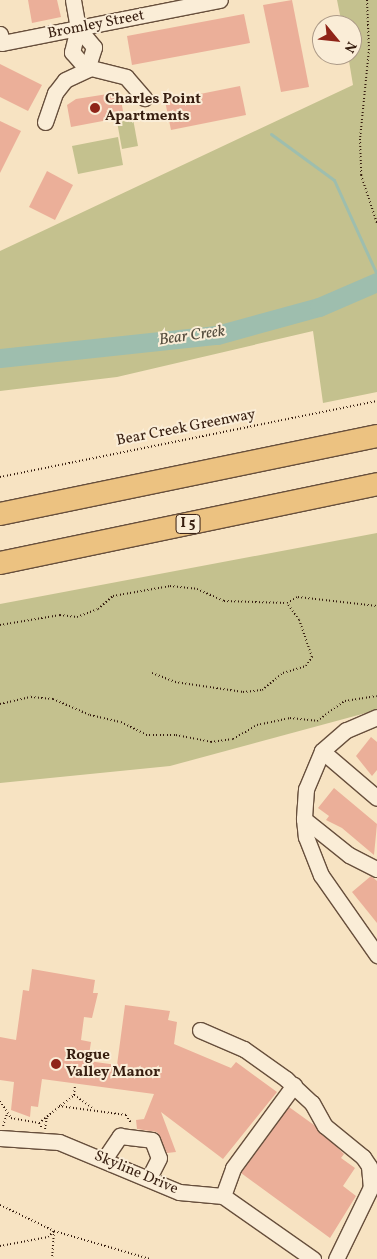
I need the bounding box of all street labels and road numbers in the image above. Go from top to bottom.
street label: Bromley Street [46,7,146,43]
street label: Bear Creek Greenway [115,406,257,450]
road number: I 5 [176,512,200,536]
street label: Skyline Drive [91,1147,181,1199]

